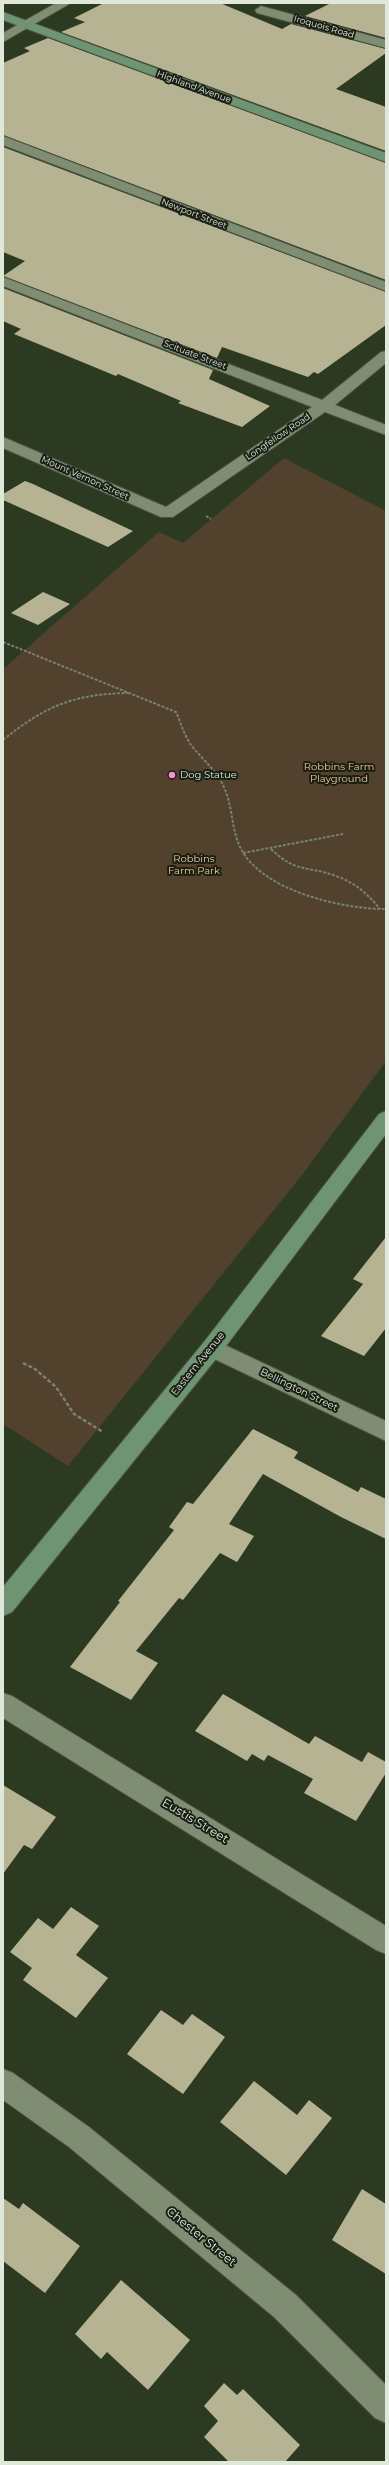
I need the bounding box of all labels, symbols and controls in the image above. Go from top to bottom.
street label: Iroquois Road [293,13,355,41]
street label: Highland Avenue [155,69,233,105]
street label: Newport Street [160,197,228,231]
street label: Scituate Street [162,338,228,372]
street label: Longfellow Road [244,411,312,463]
street label: Mount Vernon Street [40,454,130,502]
park label: Robbins Farm Playground [304,761,374,784]
place label: Dog Statue [180,769,237,781]
marker: Dog Statue [167,770,177,780]
park label: Robbins Farm Park [168,853,220,876]
street label: Eastern Avenue [169,1330,227,1398]
street label: Bellington Street [258,1366,340,1414]
street label: Eustis Street [159,1795,231,1847]
street label: Chester Street [163,2204,239,2270]

